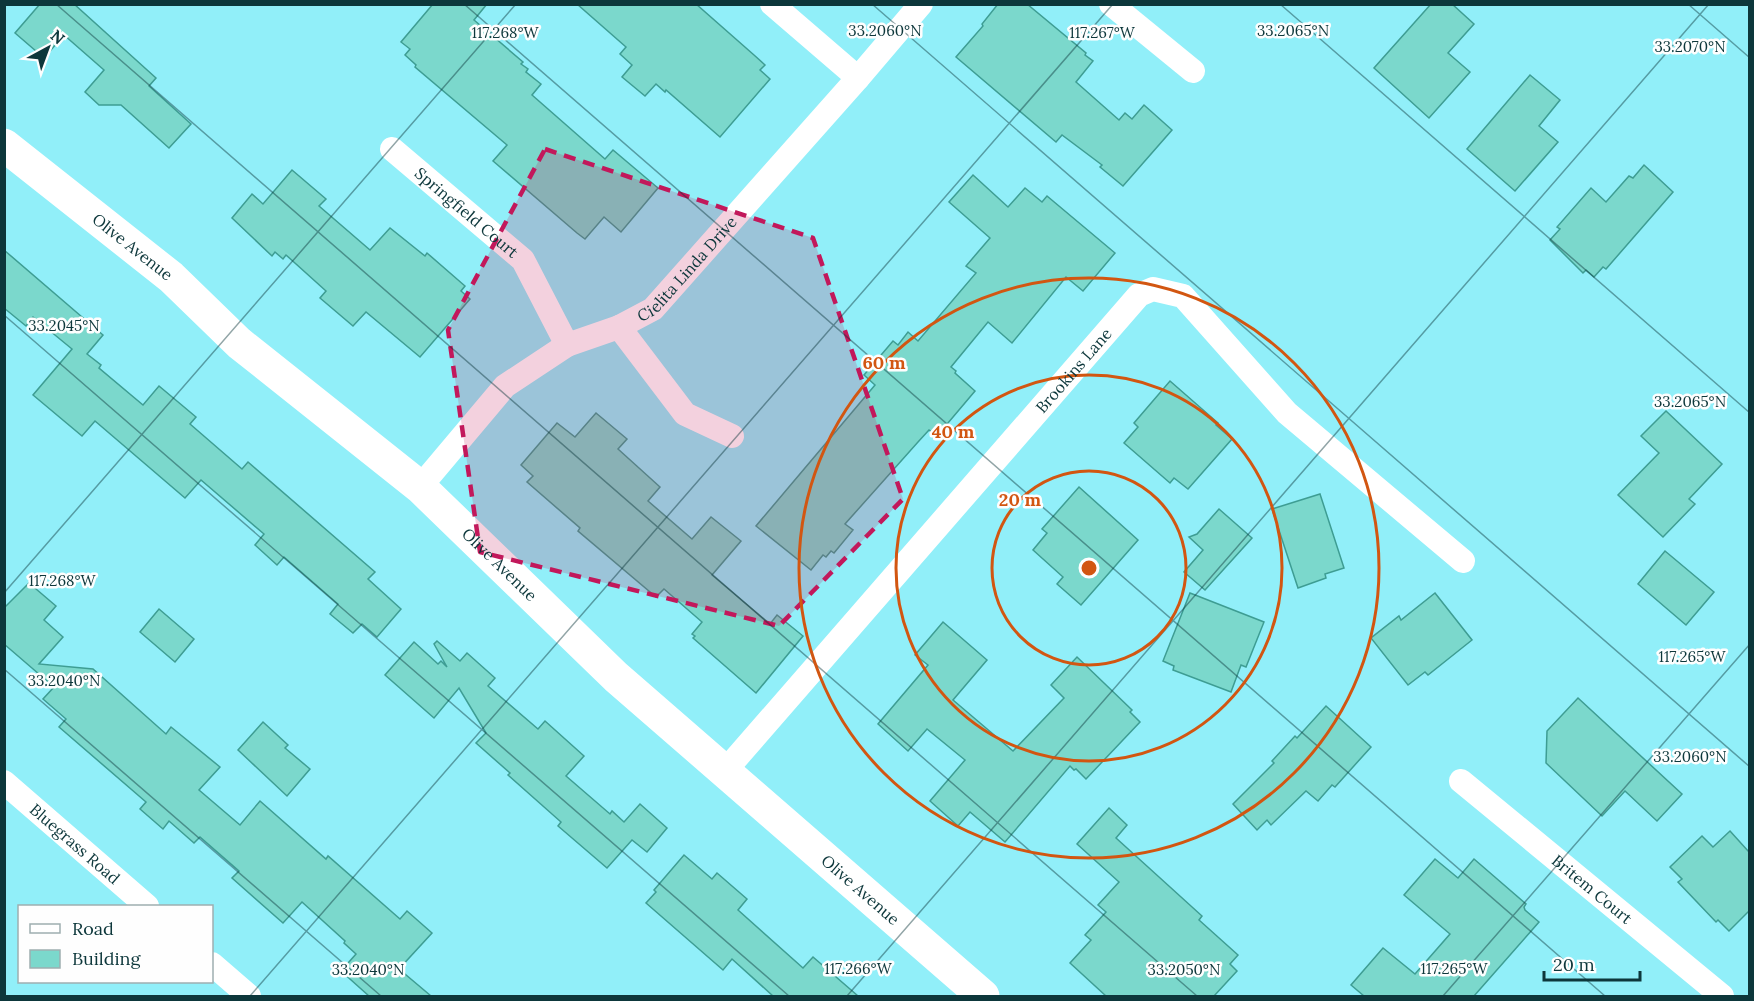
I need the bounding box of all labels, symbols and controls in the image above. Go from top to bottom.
north arrow [18,18,78,78]
text: 33.2060°N [848,21,922,40]
text: 33.2065°N [1257,21,1329,40]
text: 117.268°W [471,23,540,42]
text: 117.267°W [1069,23,1136,42]
text: N [47,25,69,48]
text: 33.2070°N [1654,37,1726,56]
street label: Springfield Court [411,163,523,262]
street label: Olive Avenue [88,209,177,285]
street label: Cielita Linda Drive [634,212,741,326]
text: 33.2045°N [28,316,100,335]
street label: Brookins Lane [1031,323,1116,417]
text: 60 m [862,351,906,374]
text: 33.2065°N [1654,392,1726,411]
text: 40 m [932,420,975,443]
text: 20 m [999,488,1042,511]
street label: Olive Avenue [458,523,542,605]
centre of rings [1079,558,1099,578]
text: 117.268°W [28,571,97,590]
text: 117.265°W [1659,647,1726,666]
text: 33.2040°N [28,671,100,690]
text: 33.2060°N [1653,747,1727,766]
street label: Bluegrass Road [26,799,124,888]
street label: Olive Avenue [817,850,904,929]
street label: Britem Court [1548,850,1637,929]
legend [18,905,213,983]
text: Road [72,917,114,940]
scale bar [1544,944,1640,982]
text: Building [72,947,142,970]
text: 20 m [1553,953,1595,976]
text: 117.266°W [824,959,893,978]
text: 117.265°W [1421,959,1488,978]
text: 33.2040°N [332,960,404,979]
text: 33.2050°N [1148,960,1220,979]

